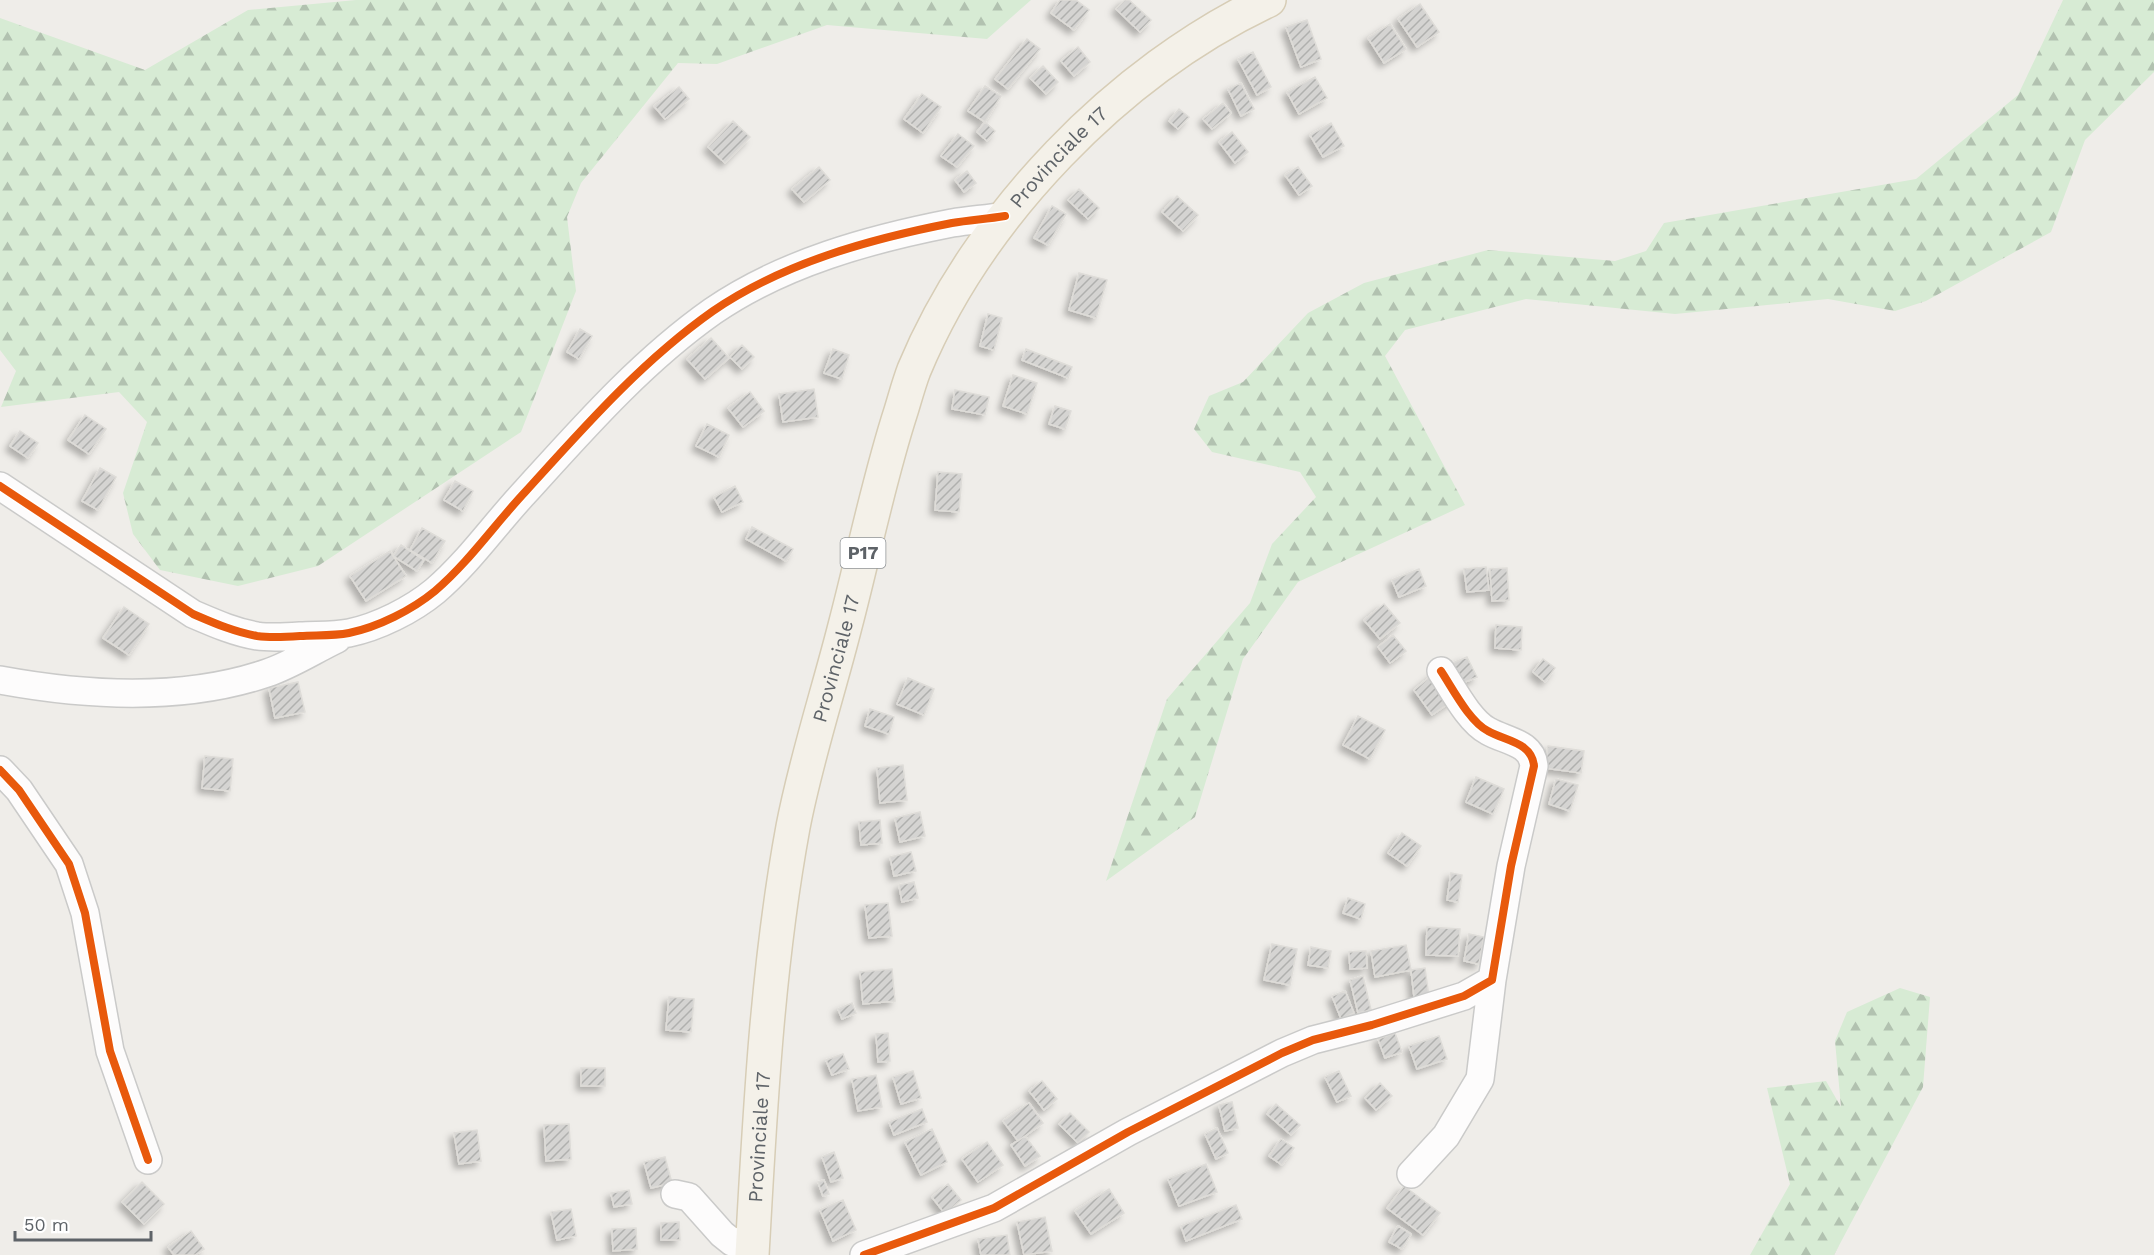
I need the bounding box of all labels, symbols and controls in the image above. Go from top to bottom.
street label: Provinciale 17 [1004,101,1112,213]
road number: P17 [840,538,886,568]
street label: Provinciale 17 [807,592,864,725]
street label: Provinciale 17 [743,1071,775,1203]
scale bar [15,1204,152,1242]
text: 50 m [24,1214,69,1235]

